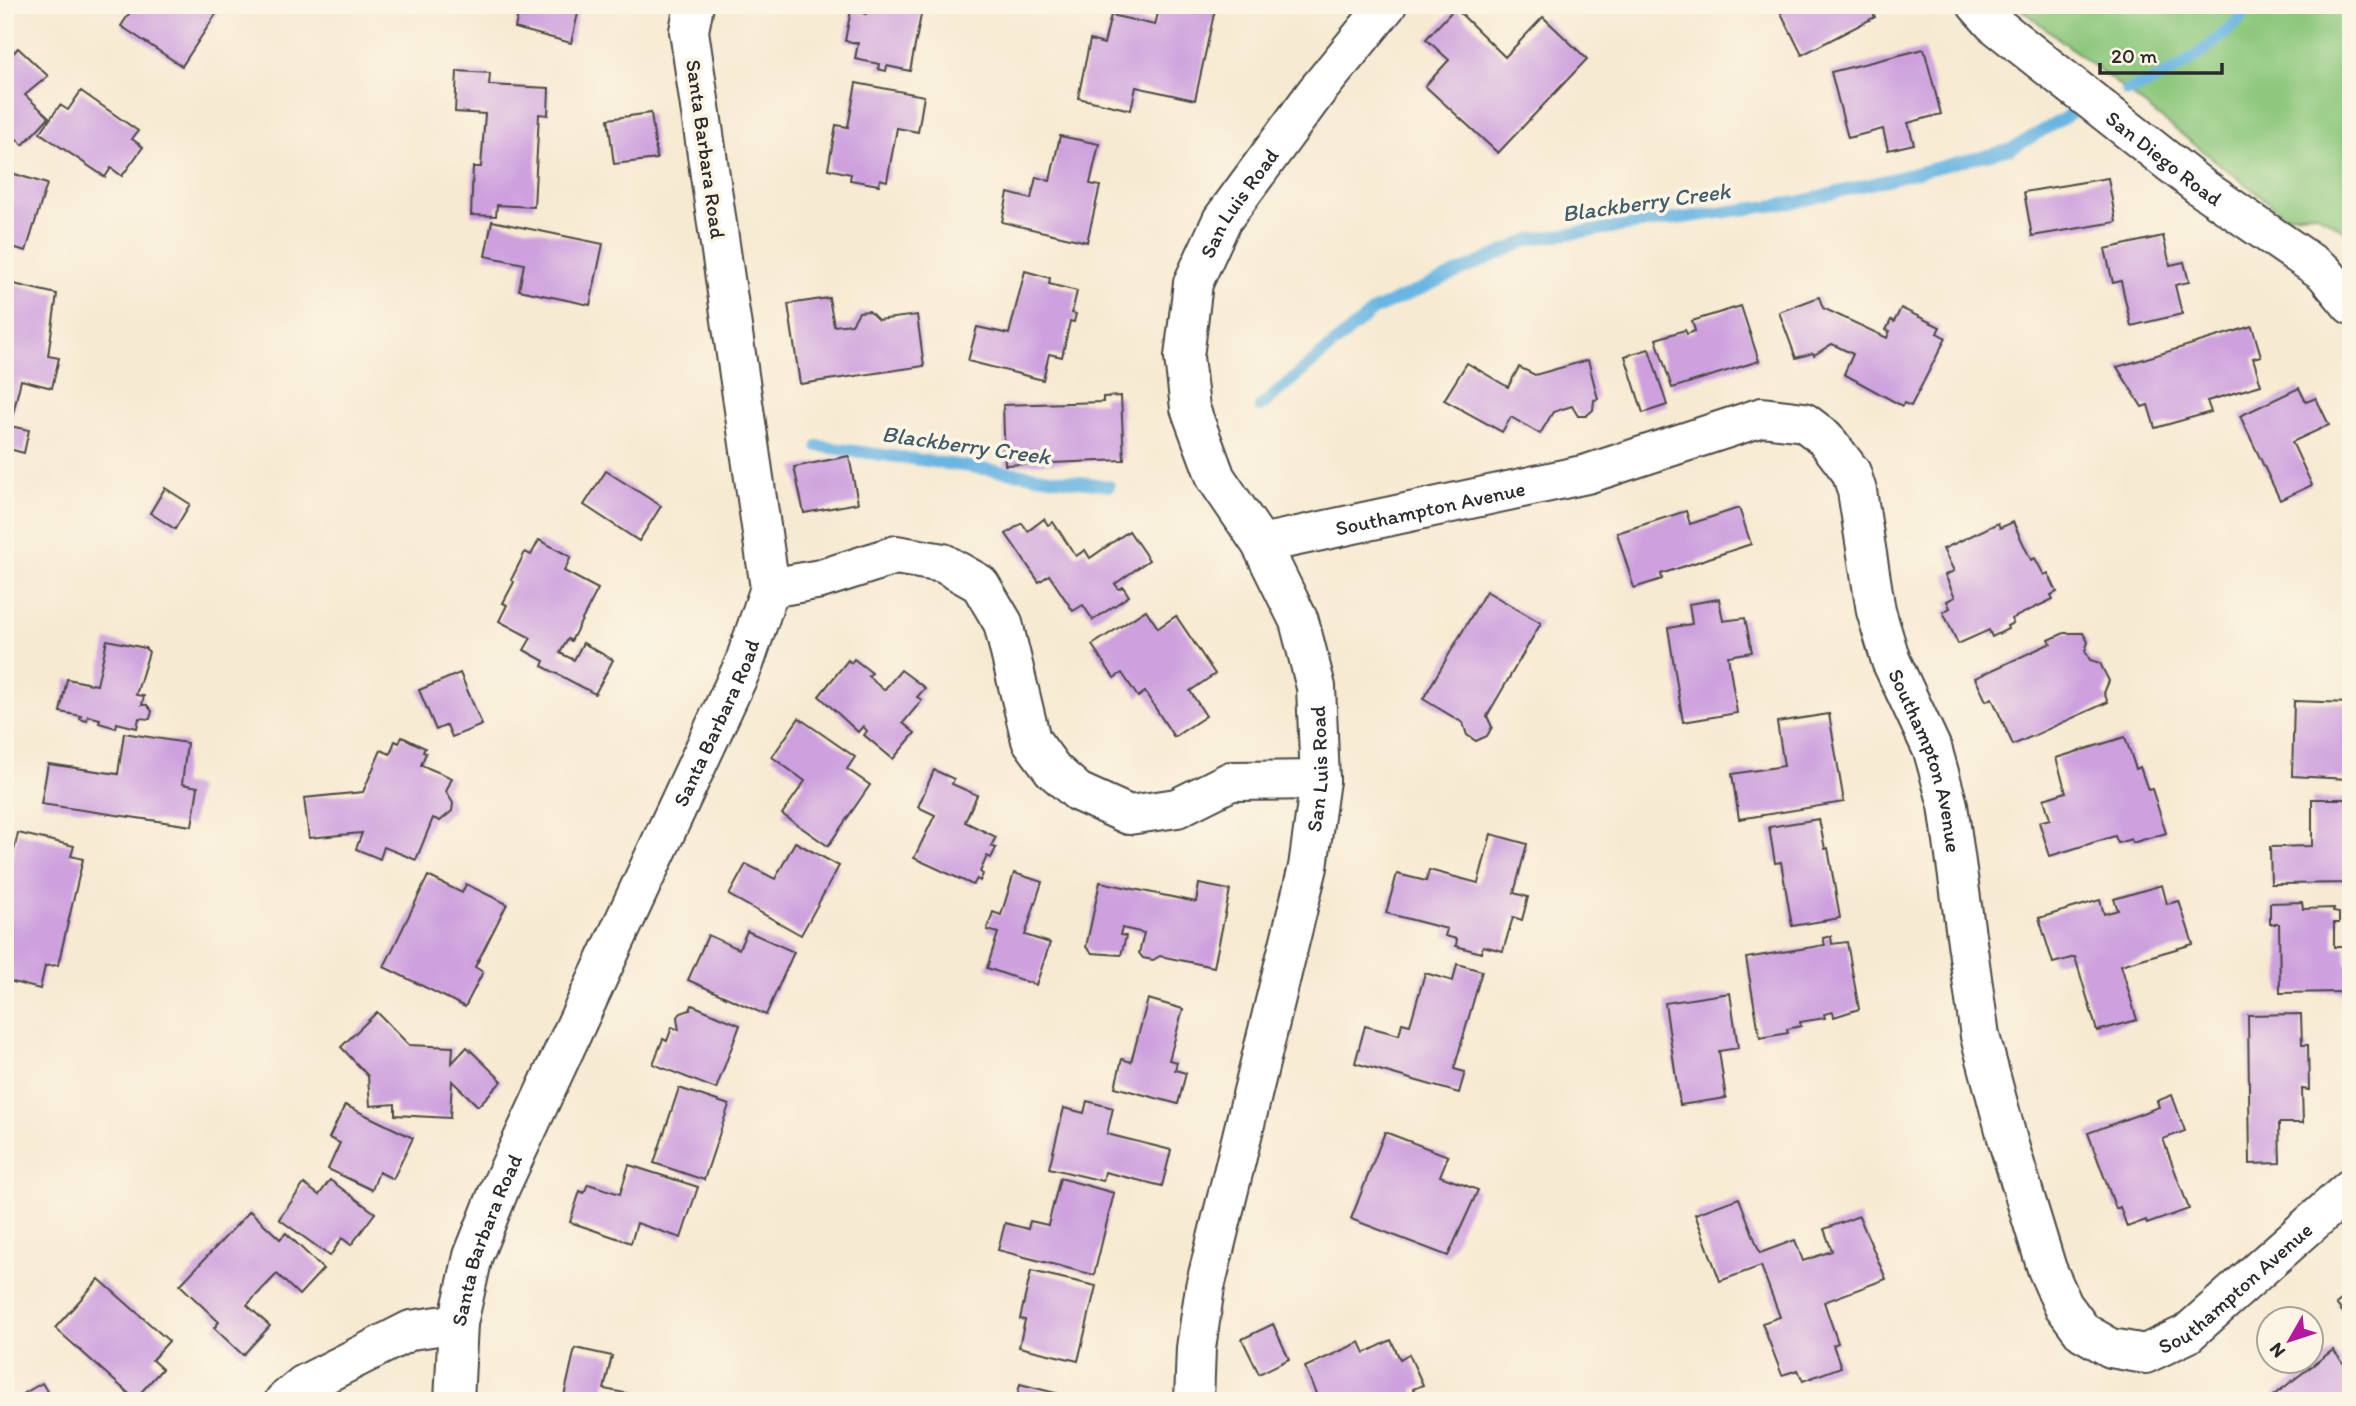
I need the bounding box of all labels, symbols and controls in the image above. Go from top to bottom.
scale bar [2100,32,2223,76]
text: 20 m [2111,43,2158,68]
street label: Santa Barbara Road [681,58,731,241]
street label: San Diego Road [2101,105,2228,211]
street label: San Luis Road [1194,143,1283,262]
water label: Blackberry Creek [1560,176,1733,228]
water label: Blackberry Creek [880,419,1053,471]
street label: Southampton Avenue [1333,475,1527,540]
street label: Santa Barbara Road [667,635,764,810]
street label: Southampton Avenue [1884,664,1967,854]
street label: San Luis Road [1300,705,1333,833]
street label: Santa Barbara Road [445,1149,527,1328]
street label: Southampton Avenue [2154,1216,2317,1358]
north arrow [2254,1304,2324,1374]
text: N [2264,1338,2290,1363]

